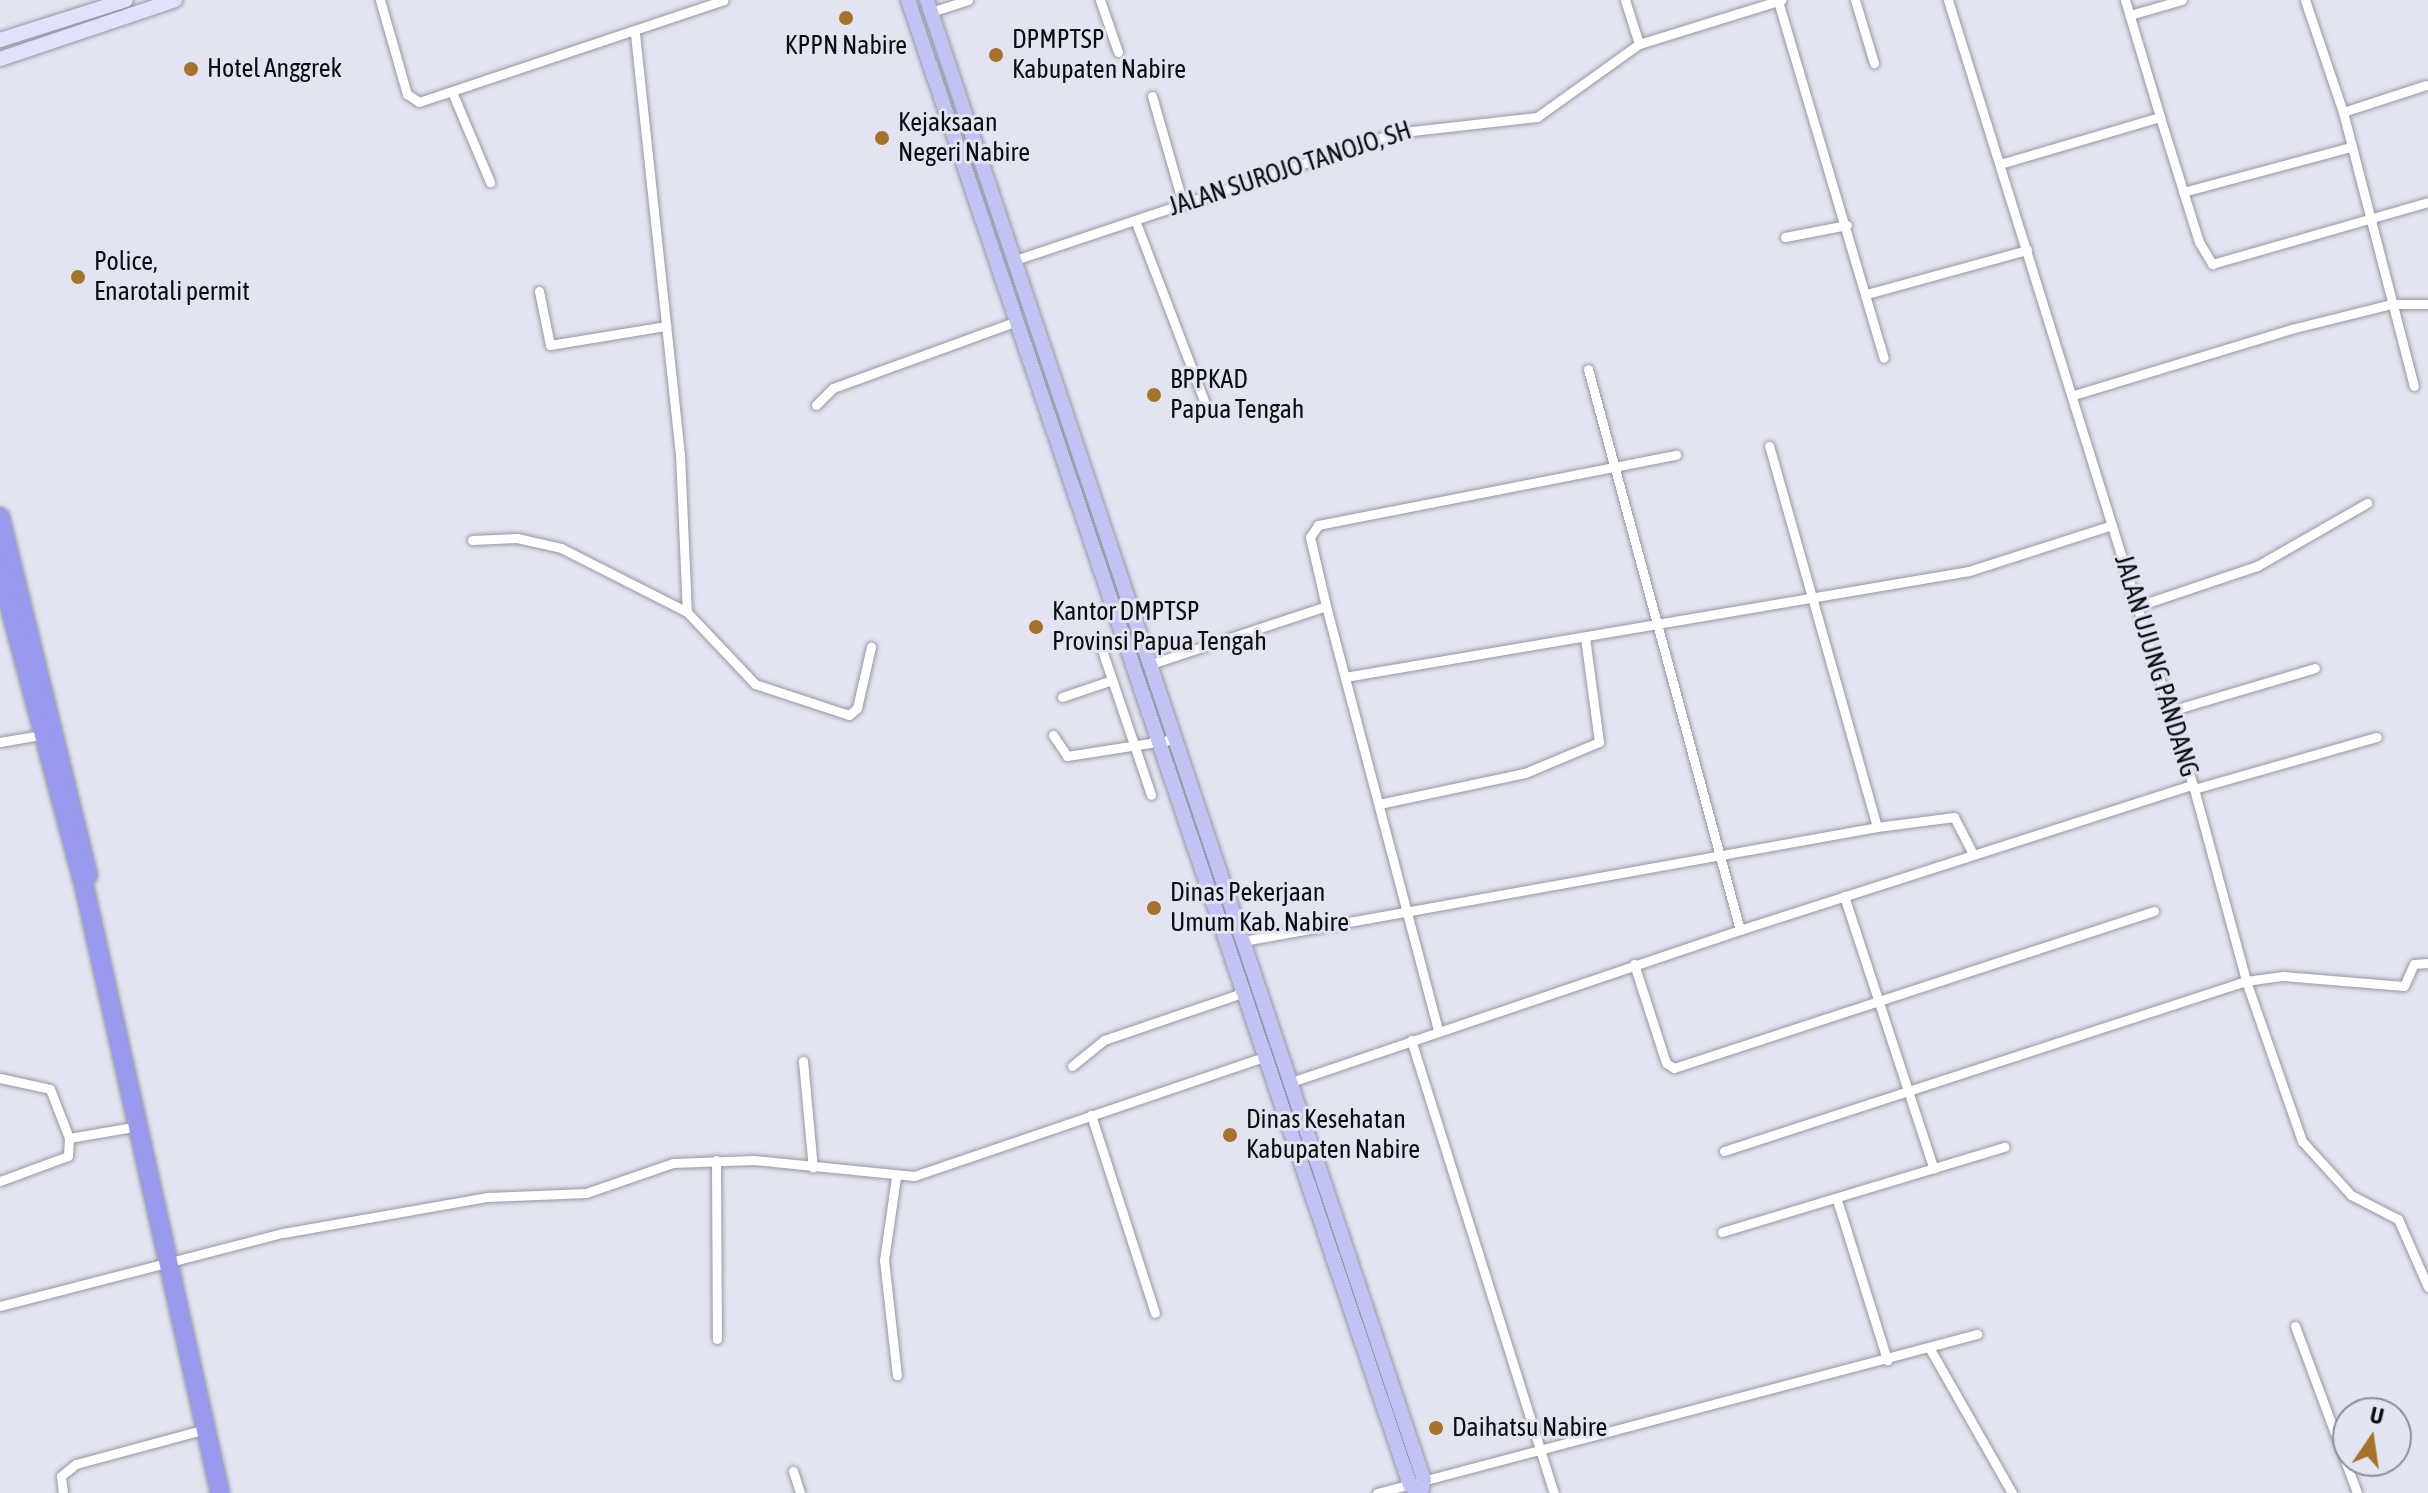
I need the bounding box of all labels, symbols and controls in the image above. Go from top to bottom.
marker: KPPN Nabire [837,9,855,27]
place label: DPMPTSP Kabupaten Nabire [1012,24,1186,86]
place label: KPPN Nabire [785,30,907,62]
marker: DPMPTSP Kabupaten Nabire [987,46,1005,64]
place label: Hotel Anggrek [207,53,342,85]
marker: Hotel Anggrek [182,60,200,78]
place label: Kejaksaan Negeri Nabire [898,107,1030,168]
street label: JALAN SUROJO TANOJO, SH [1165,115,1415,223]
marker: Kejaksaan Negeri Nabire [873,129,891,147]
place label: Police, Enarotali permit [94,246,250,308]
marker: Police, Enarotali permit [69,268,87,286]
place label: BPPKAD Papua Tengah [1170,364,1304,426]
marker: BPPKAD Papua Tengah [1145,386,1163,404]
street label: JALAN UJUNG PANDANG [2107,551,2205,781]
place label: Kantor DMPTSP Provinsi Papua Tengah [1052,596,1267,658]
marker: Kantor DMPTSP Provinsi Papua Tengah [1027,618,1045,636]
place label: Dinas Pekerjaan Umum Kab. Nabire [1170,877,1349,938]
marker: Dinas Pekerjaan Umum Kab. Nabire [1145,899,1163,917]
place label: Dinas Kesehatan Kabupaten Nabire [1246,1104,1420,1166]
marker: Dinas Kesehatan Kabupaten Nabire [1221,1126,1239,1144]
north arrow [2332,1397,2412,1477]
text: U [2368,1401,2386,1430]
place label: Daihatsu Nabire [1452,1412,1607,1444]
marker: Daihatsu Nabire [1427,1419,1445,1437]

